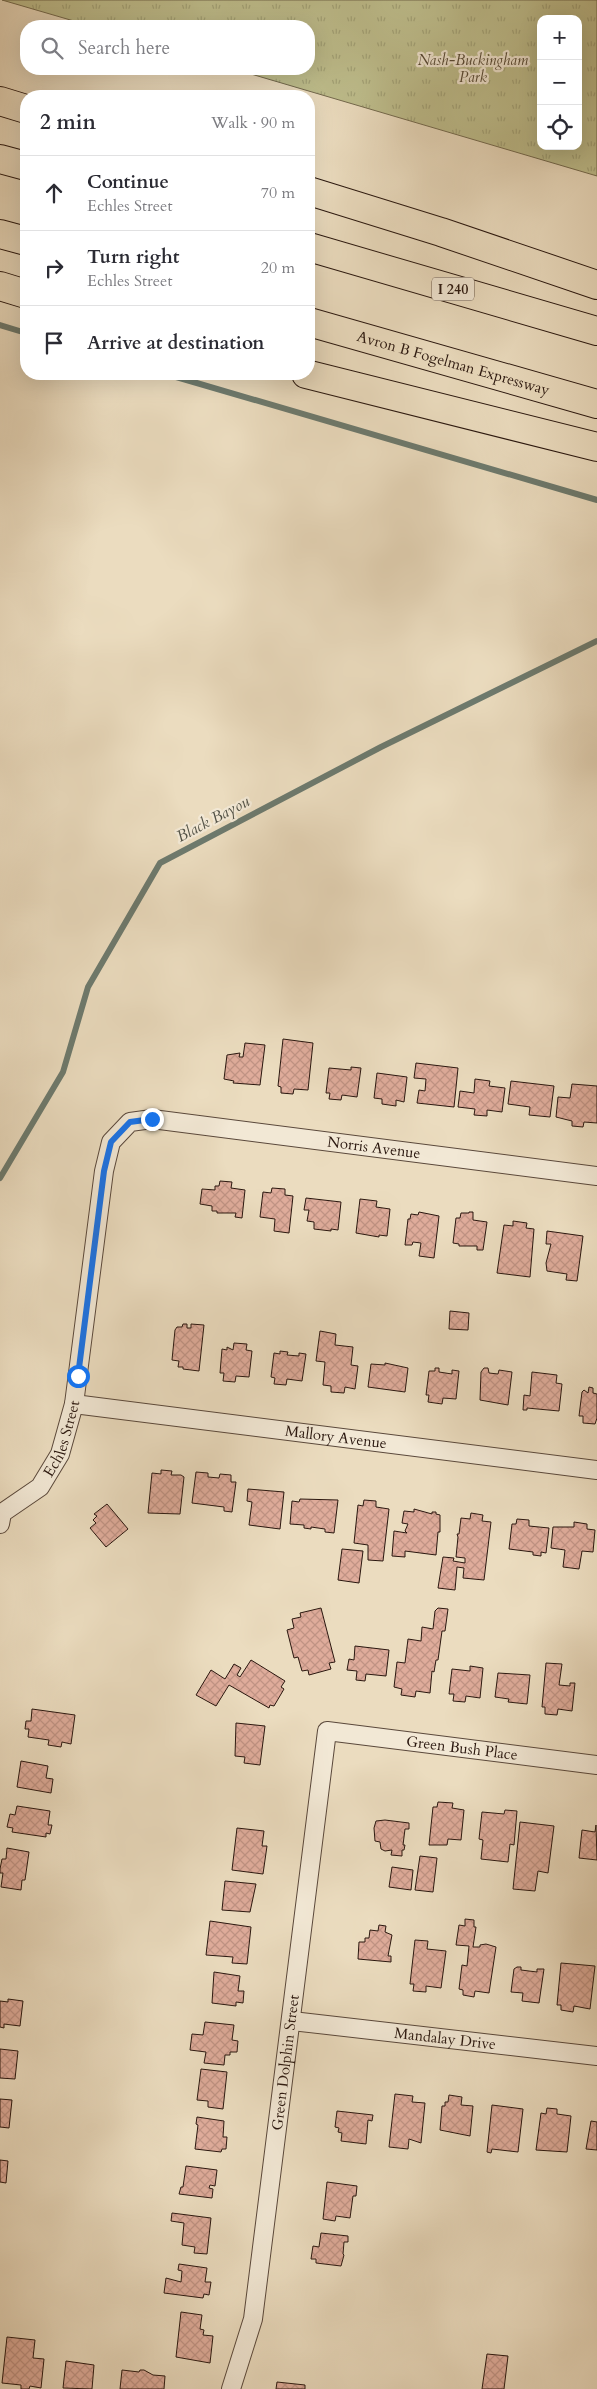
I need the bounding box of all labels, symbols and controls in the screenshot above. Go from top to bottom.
map controls [537,15,582,150]
button: + [537,15,582,60]
search box [20,20,315,75]
icon: search [38,34,66,62]
text: Search here [78,35,170,61]
park label: Nash-Buckingham Park [418,50,529,87]
button: − [537,60,582,105]
button: locate [537,105,582,150]
text: 2 min [40,108,96,137]
text: Walk · 90 m [211,112,295,134]
text: Continue [87,169,169,195]
icon: ahead [40,179,68,207]
text: 70 m [261,182,295,204]
text: Echles Street [87,195,172,217]
text: Turn right [87,244,179,270]
icon: right [40,254,68,282]
text: 20 m [261,257,295,279]
text: Echles Street [87,270,172,292]
road number: I 240 [432,278,474,300]
street label: Avron B Fogelman Expressway [355,326,552,400]
icon: arrive [40,329,68,357]
text: Arrive at destination [87,330,264,356]
water label: Black Bayou [172,790,254,848]
route end [141,1108,164,1131]
street label: Norris Avenue [326,1132,422,1163]
route start [67,1365,90,1388]
street label: Echles Street [39,1399,84,1480]
street label: Mallory Avenue [284,1421,388,1453]
street label: Green Bush Place [405,1731,519,1765]
street label: Green Dolphin Street [267,1993,304,2132]
street label: Mandalay Drive [393,2023,497,2054]

